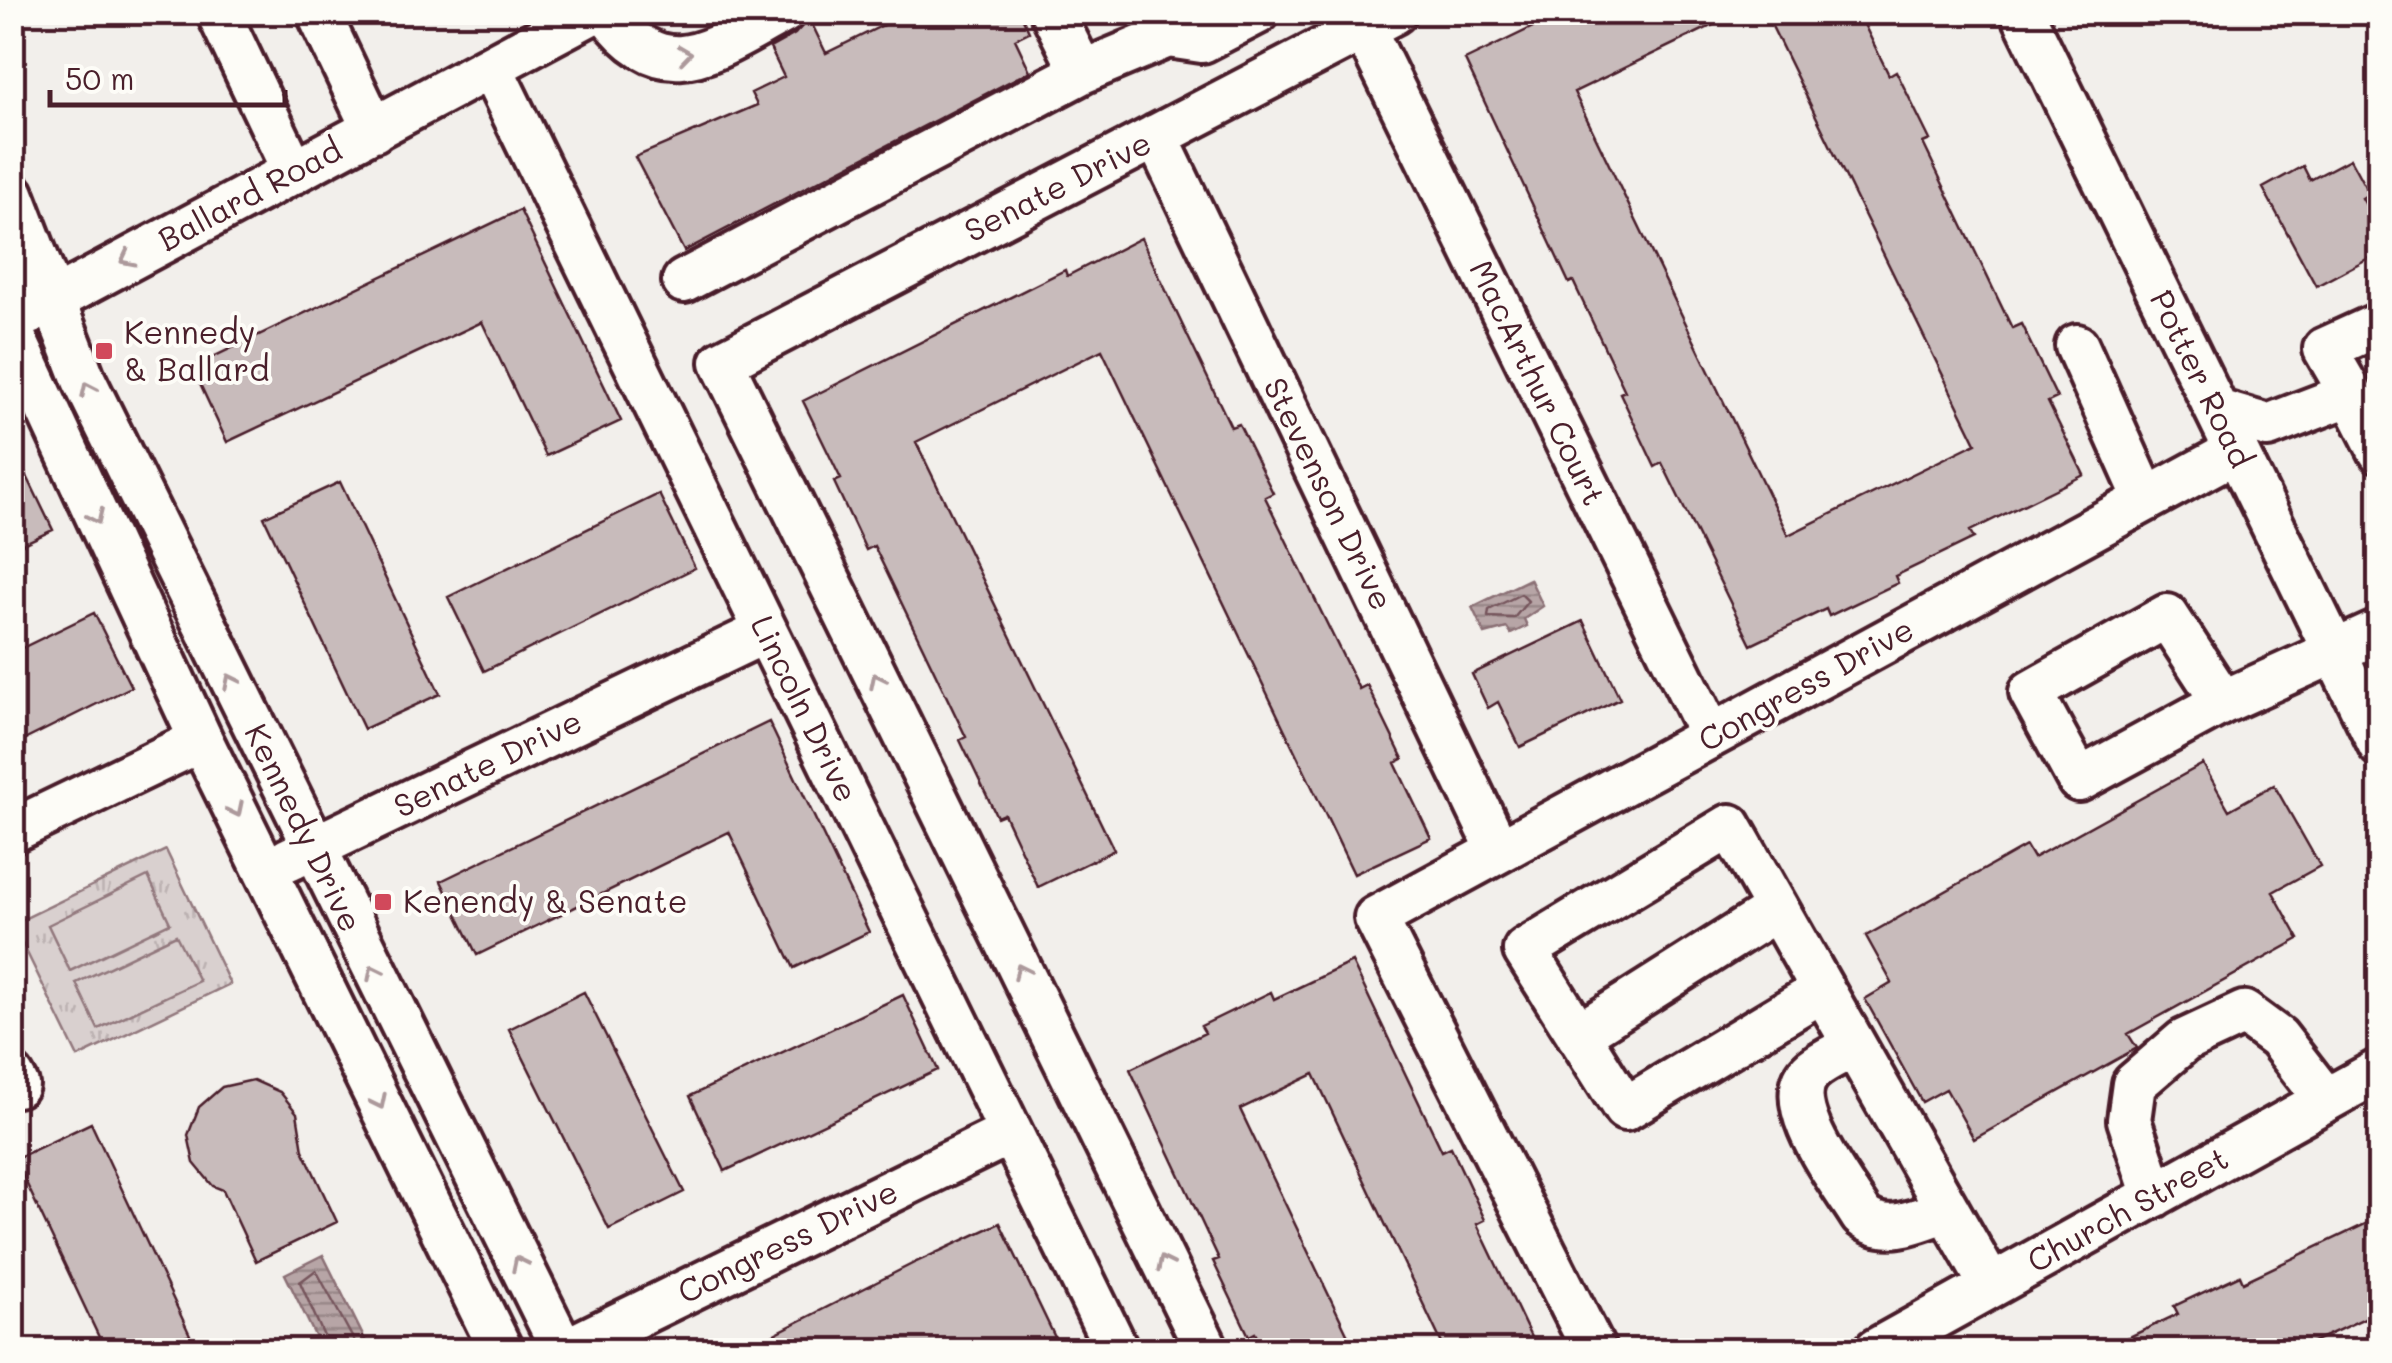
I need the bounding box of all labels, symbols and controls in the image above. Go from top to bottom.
scale bar [50,45,285,107]
one-way arrow [677,45,693,66]
text: 50 m [65,58,135,98]
street label: Senate Drive [957,120,1158,250]
street label: Ballard Road [150,127,348,259]
one-way arrow [119,247,137,266]
street label: MacArthur Court [1461,253,1616,512]
street label: Potter Road [2142,282,2264,474]
place label: Kennedy & Ballard [124,310,270,389]
marker: Kennedy & Ballard [93,340,115,362]
street label: Stevenson Drive [1255,370,1404,616]
one-way arrow [81,381,101,399]
one-way arrow [84,507,104,525]
street label: Congress Drive [1690,607,1920,760]
street label: Lincoln Drive [742,608,869,808]
one-way arrow [870,672,890,690]
one-way arrow [223,673,243,691]
street label: Senate Drive [386,699,588,826]
street label: Kennedy Drive [235,716,373,938]
one-way arrow [223,800,243,818]
place label: Kenendy & Senate [403,879,687,922]
marker: Kenendy & Senate [372,891,394,913]
one-way arrow [1013,964,1033,982]
one-way arrow [367,965,386,983]
one-way arrow [367,1092,386,1110]
street label: Church Street [2019,1136,2235,1281]
street label: Congress Drive [670,1169,904,1312]
one-way arrow [1156,1255,1176,1273]
one-way arrow [512,1256,531,1274]

